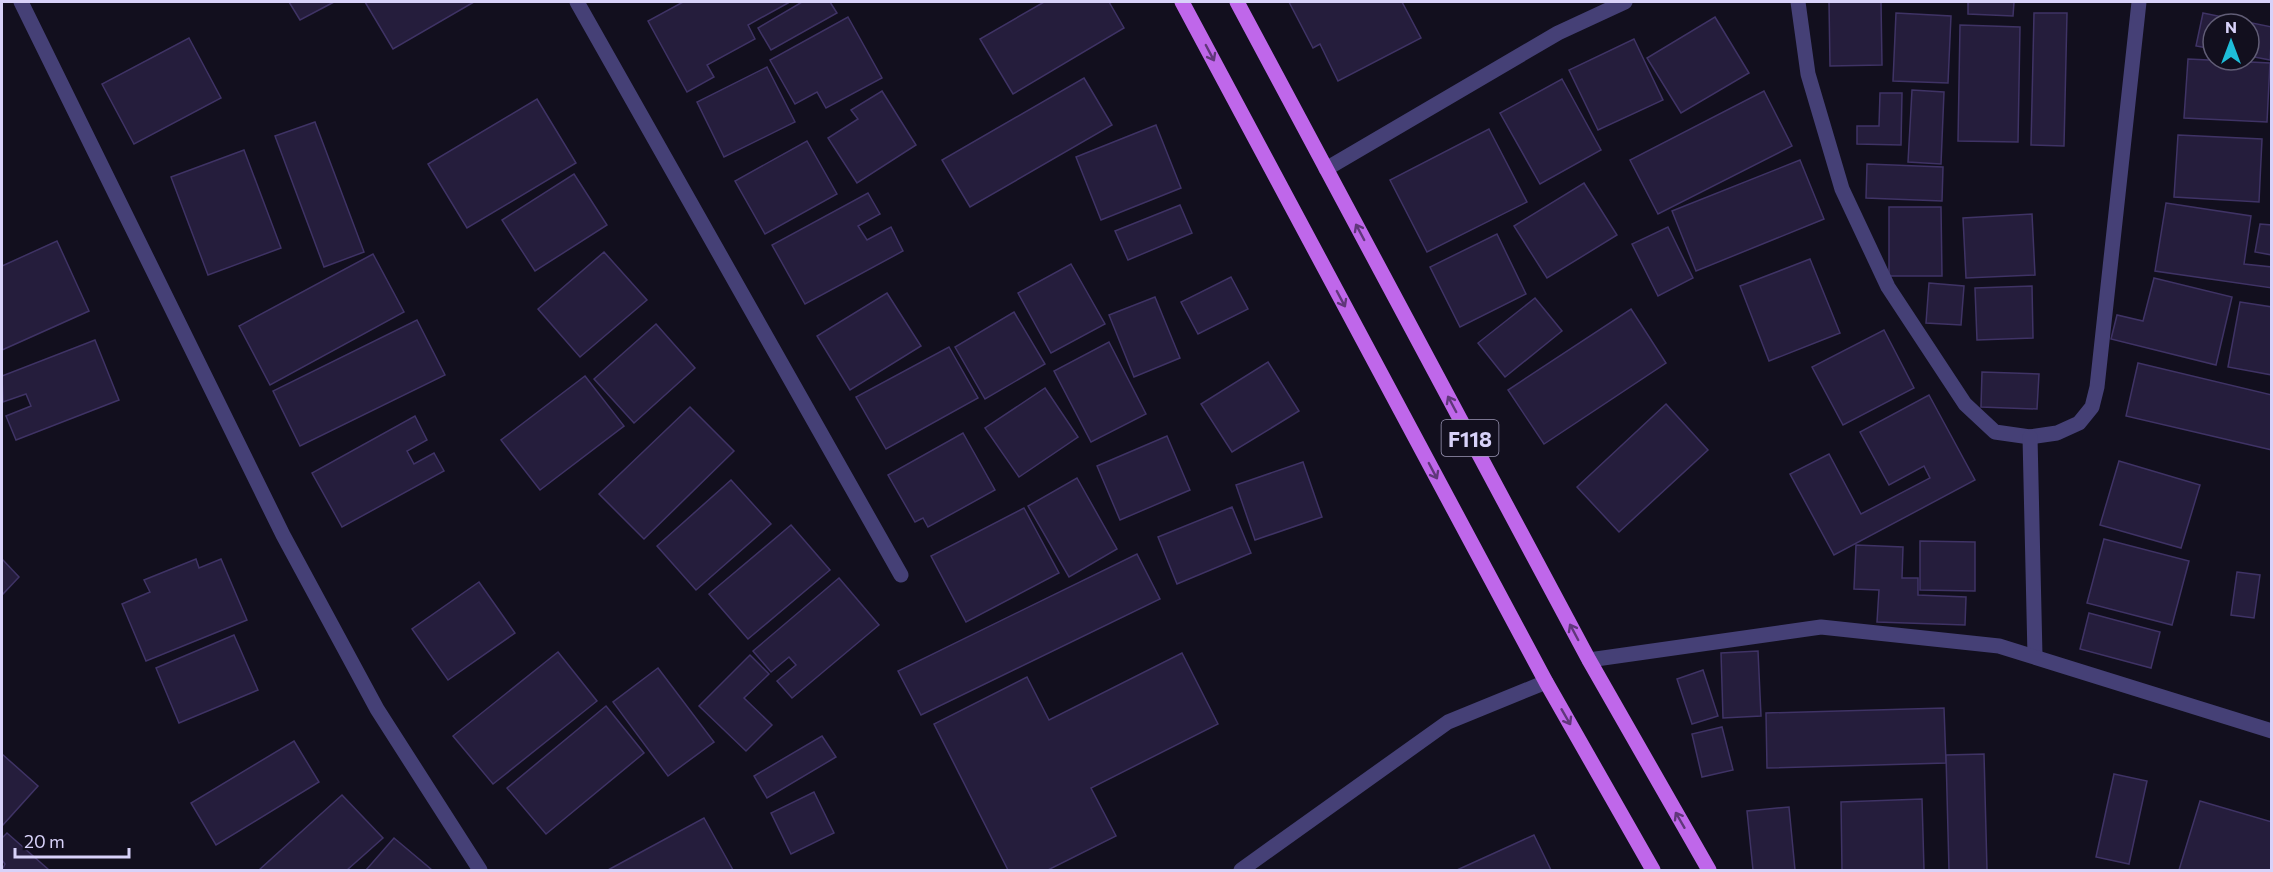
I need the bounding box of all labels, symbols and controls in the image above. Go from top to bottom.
north arrow [2201,12,2261,72]
text: N [2225,17,2237,36]
one-way arrow [1204,44,1216,62]
one-way arrow [1354,224,1366,241]
one-way arrow [1336,290,1347,308]
one-way arrow [1446,396,1458,413]
road number: F118 [1442,420,1498,456]
one-way arrow [1428,462,1439,480]
one-way arrow [1568,623,1579,641]
one-way arrow [1561,707,1572,725]
one-way arrow [1674,812,1686,829]
scale bar [15,821,129,859]
text: 20 m [24,830,65,852]

